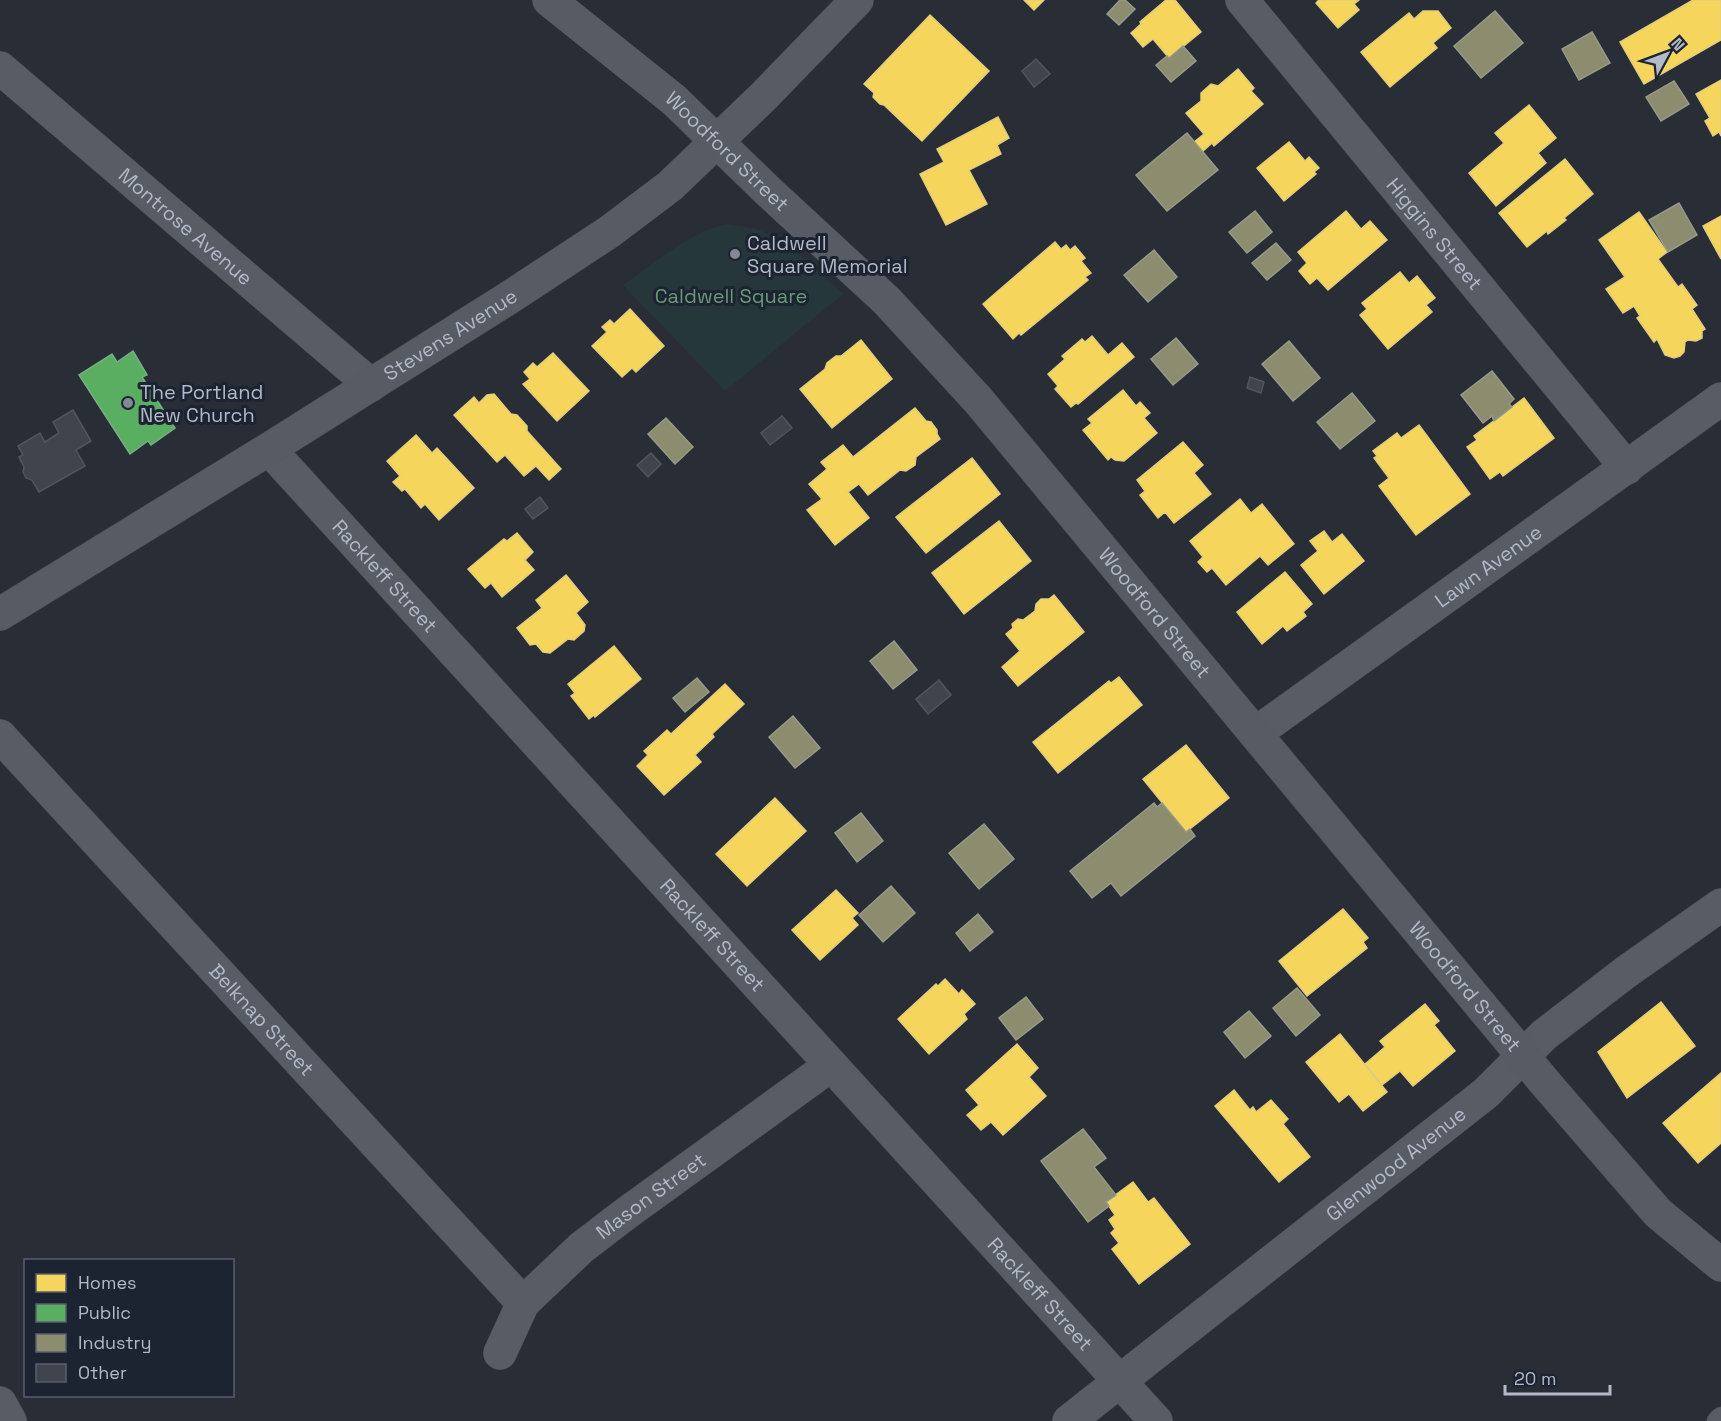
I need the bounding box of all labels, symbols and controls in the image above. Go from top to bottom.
north arrow [1637,24,1697,84]
text: N [1666,34,1689,55]
street label: Woodford Street [660,86,795,217]
street label: Montrose Avenue [113,162,258,291]
street label: Higgins Street [1381,173,1488,295]
place label: Caldwell Square Memorial [747,230,908,279]
marker: Caldwell Square Memorial [728,247,742,261]
street label: Stevens Avenue [379,283,522,386]
park label: Caldwell Square [655,283,807,309]
place label: The Portland New Church [140,379,263,428]
marker: The Portland New Church [121,396,135,410]
street label: Rackleff Street [327,514,443,638]
street label: Lawn Avenue [1430,519,1547,613]
street label: Woodford Street [1093,542,1216,683]
street label: Rackleff Street [654,873,771,997]
street label: Woodford Street [1404,916,1527,1057]
street label: Belknap Street [203,958,320,1081]
street label: Glenwood Avenue [1321,1101,1471,1227]
street label: Mason Street [590,1147,711,1245]
street label: Rackleff Street [982,1232,1098,1356]
legend [24,1259,234,1397]
text: Homes [78,1271,137,1294]
text: Public [78,1301,131,1324]
text: Industry [78,1331,151,1354]
scale bar [1505,1358,1610,1396]
text: Other [78,1361,127,1384]
text: 20 m [1514,1367,1557,1390]

